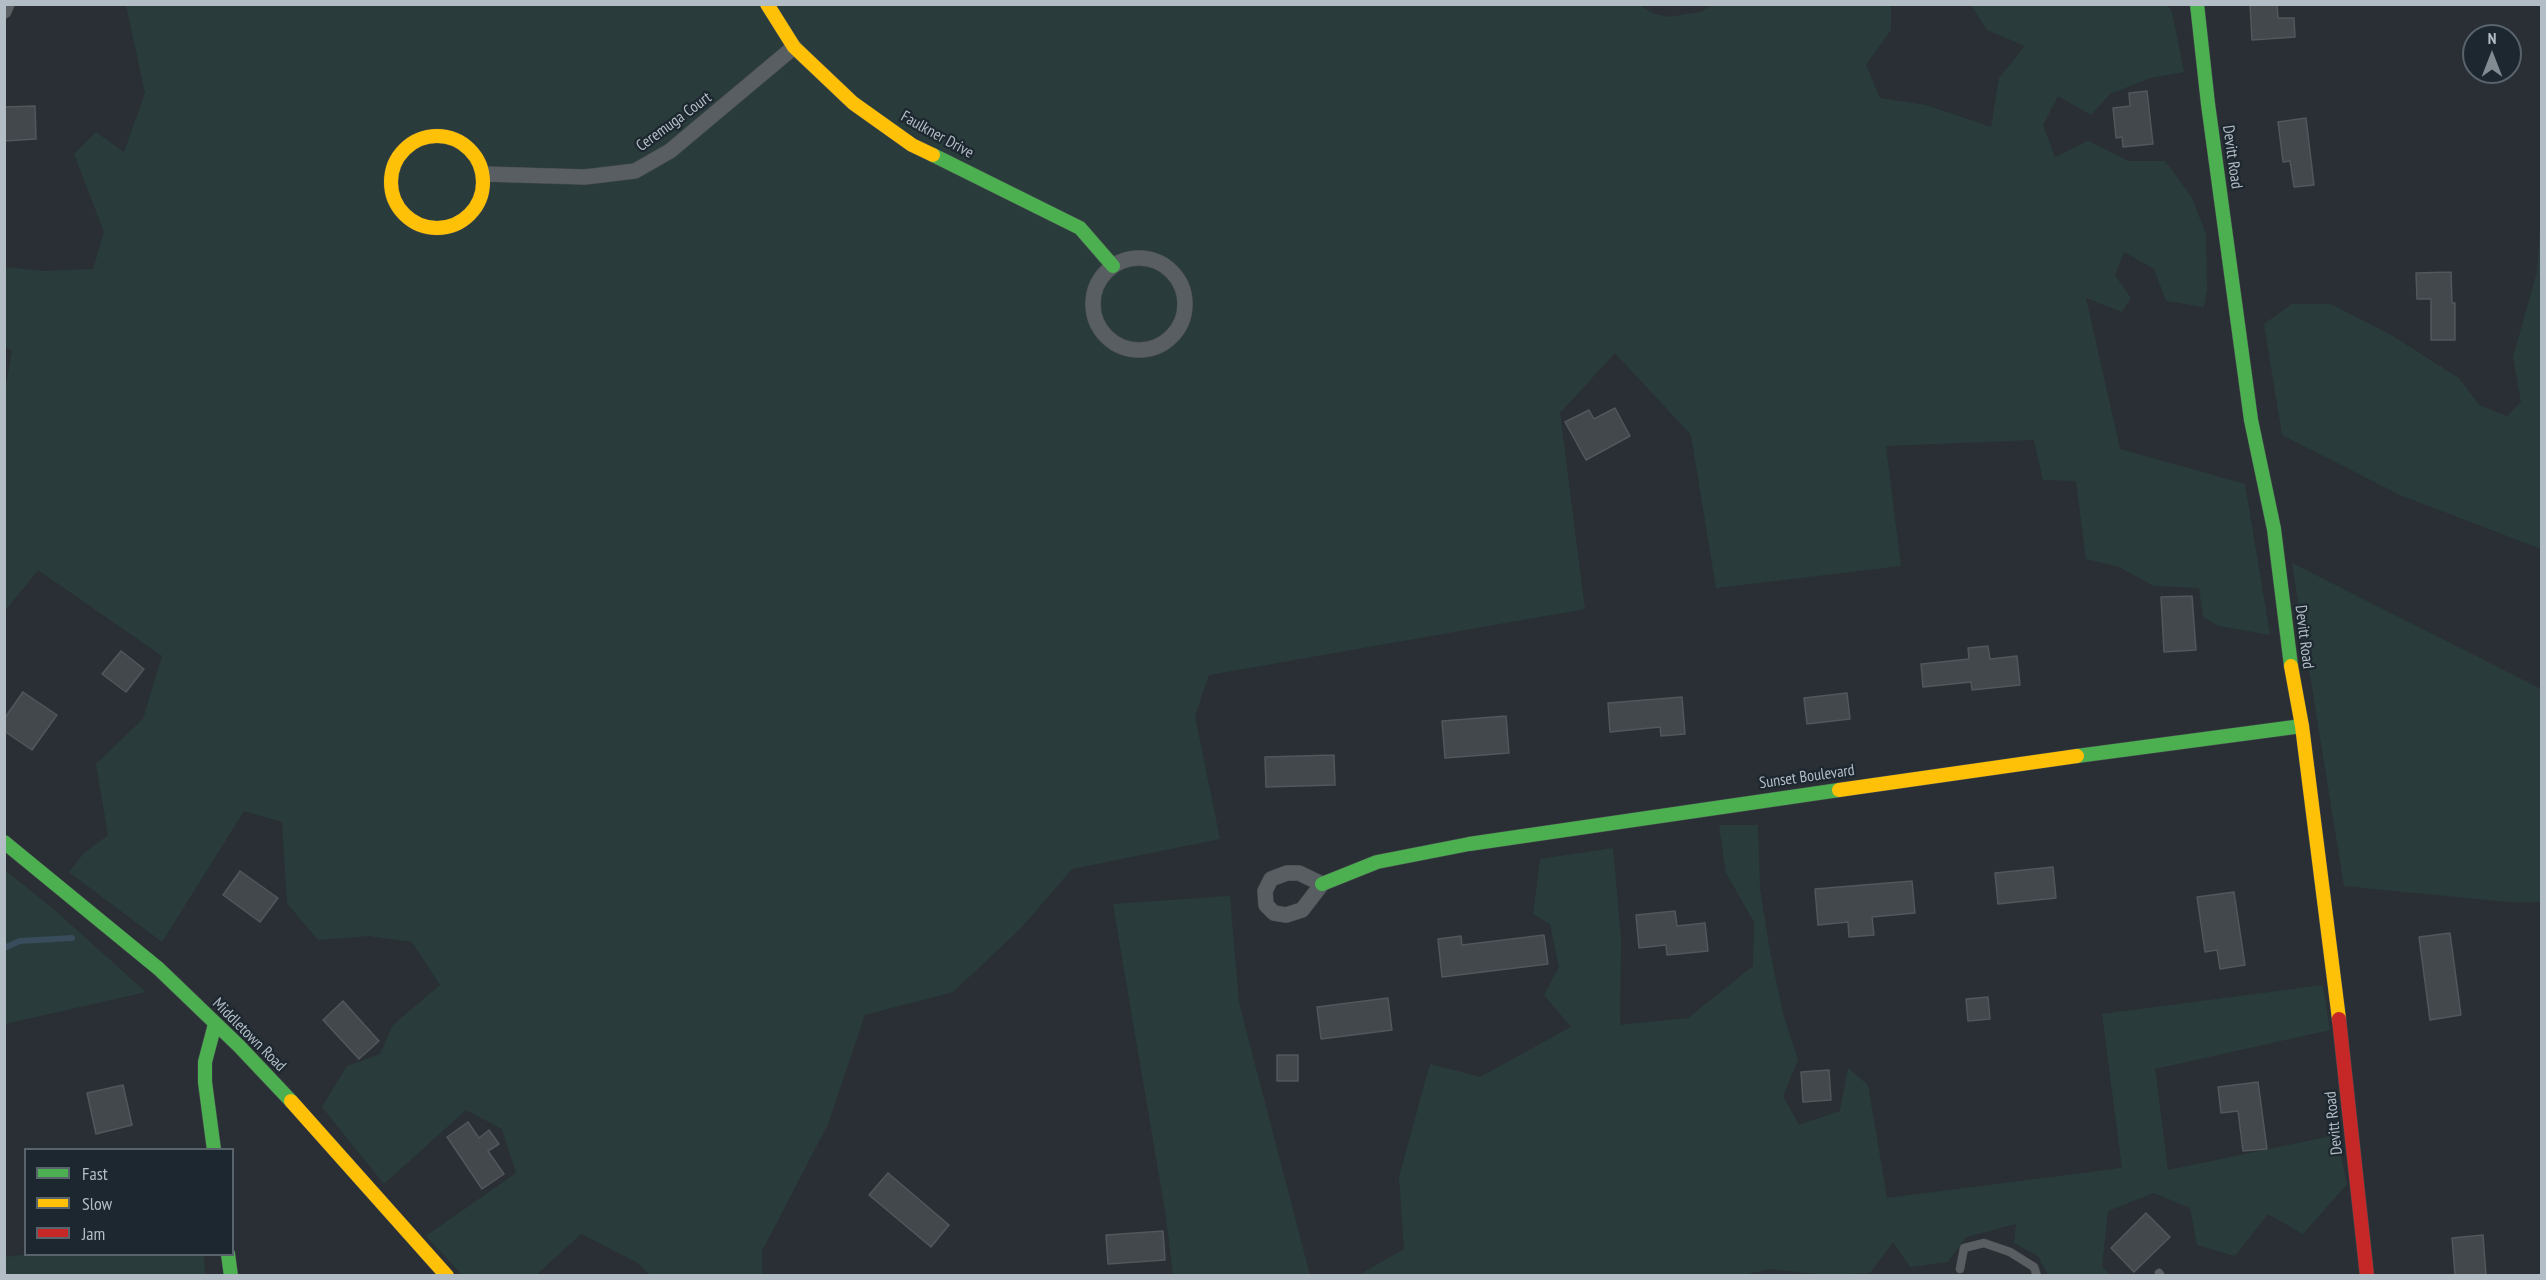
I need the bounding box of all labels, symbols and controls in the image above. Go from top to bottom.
north arrow [2462,24,2522,84]
text: N [2488,28,2496,48]
street label: Ceremuga Court [633,88,715,156]
street label: Faulkner Drive [897,107,977,163]
street label: Devitt Road [2218,124,2246,190]
street label: Devitt Road [2291,604,2317,670]
street label: Sunset Boulevard [1758,761,1856,793]
street label: Middletown Road [208,994,290,1076]
street label: Devitt Road [2321,1090,2347,1156]
legend [24,1148,234,1256]
text: Fast [82,1162,108,1185]
text: Slow [82,1192,112,1215]
text: Jam [82,1222,105,1245]

